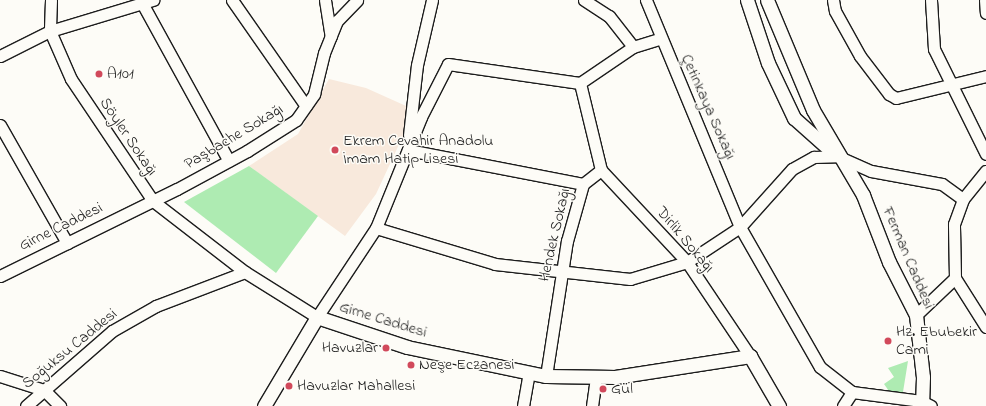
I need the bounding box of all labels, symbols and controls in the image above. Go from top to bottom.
street label: Çetinkaya Sokağı [676,51,740,163]
place label: A101 [107,64,134,84]
marker: A101 [94,69,104,79]
street label: Söyler Sokağı [95,94,161,180]
street label: Paşbache Sokağı [181,100,287,174]
place label: Ekrem Cevahir Anadolu İmam Hatip Lisesi [343,131,493,169]
marker: Ekrem Cevahir Anadolu İmam Hatip Lisesi [330,145,340,155]
street label: Hendek Sokağı [535,186,575,284]
street label: Girne Caddesi [16,199,106,255]
street label: Dirlik Sokağı [652,203,718,277]
street label: Ferman Caddesi [878,204,938,312]
street label: Girne Caddesi [337,298,429,342]
street label: Soğuksu Caddesi [19,305,121,393]
place label: Hz. Ebubekir Cami [896,322,977,360]
marker: Hz. Ebubekir Cami [883,336,893,346]
place label: Havuzlar [322,338,378,358]
marker: Havuzlar [381,343,391,353]
place label: Neşe Eczanesi [419,355,515,375]
marker: Neşe Eczanesi [406,360,416,370]
place label: Havuzlar Mahallesi [297,376,415,396]
place label: Gül [611,379,633,399]
marker: Havuzlar Mahallesi [284,381,294,391]
marker: Gül [598,384,608,394]

